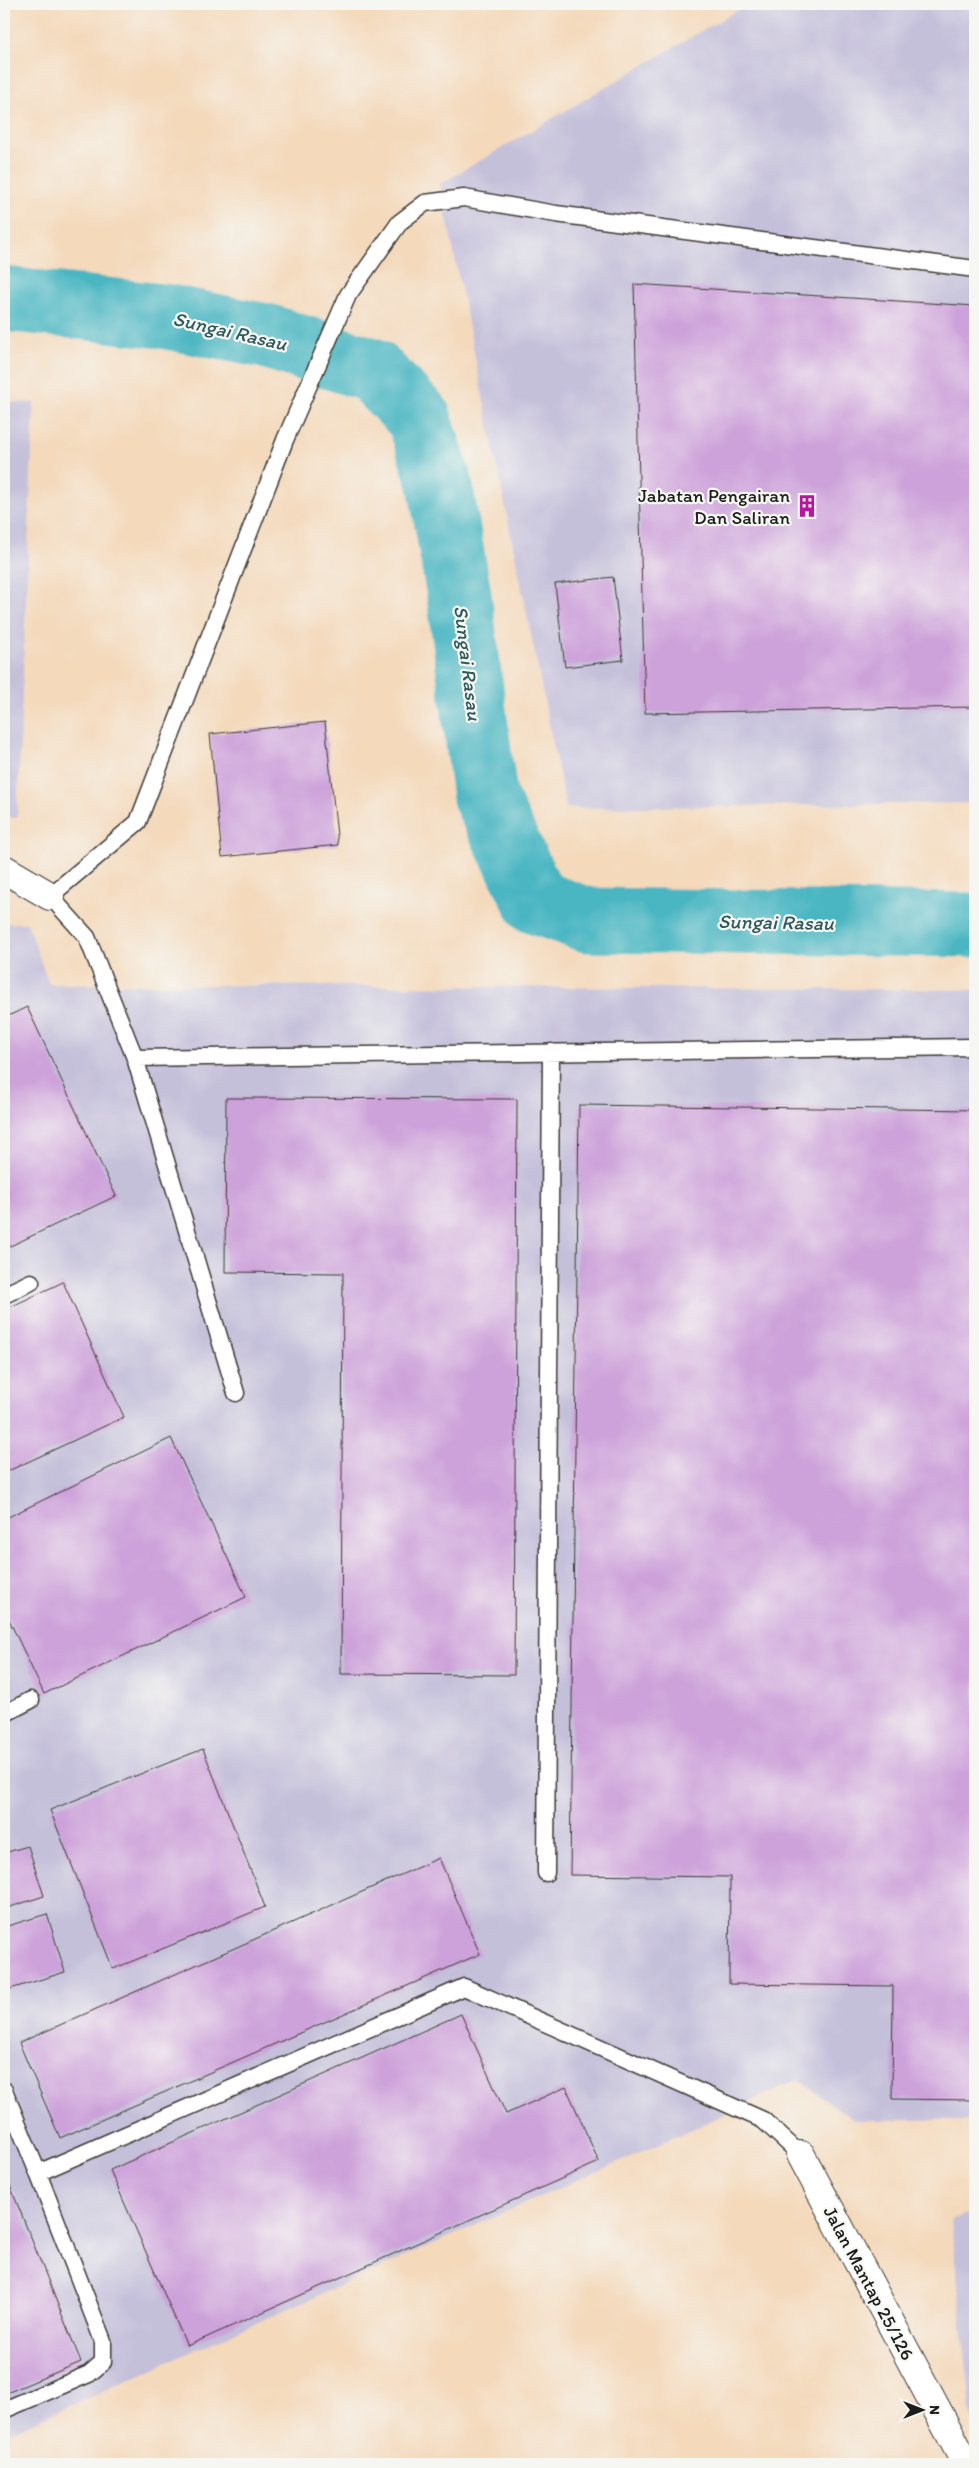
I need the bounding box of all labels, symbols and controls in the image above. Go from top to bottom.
water label: Sungai Rasau [171,306,290,356]
place label: Jabatan Pengairan Dan Saliran [638,484,790,529]
building icon: Jabatan Pengairan Dan Saliran [794,493,820,519]
water label: Sungai Rasau [449,604,487,723]
water label: Sungai Rasau [718,909,835,935]
street label: Jalan Mantap 25/126 [819,2202,919,2364]
north arrow [896,2386,946,2436]
text: N [926,2405,943,2415]

